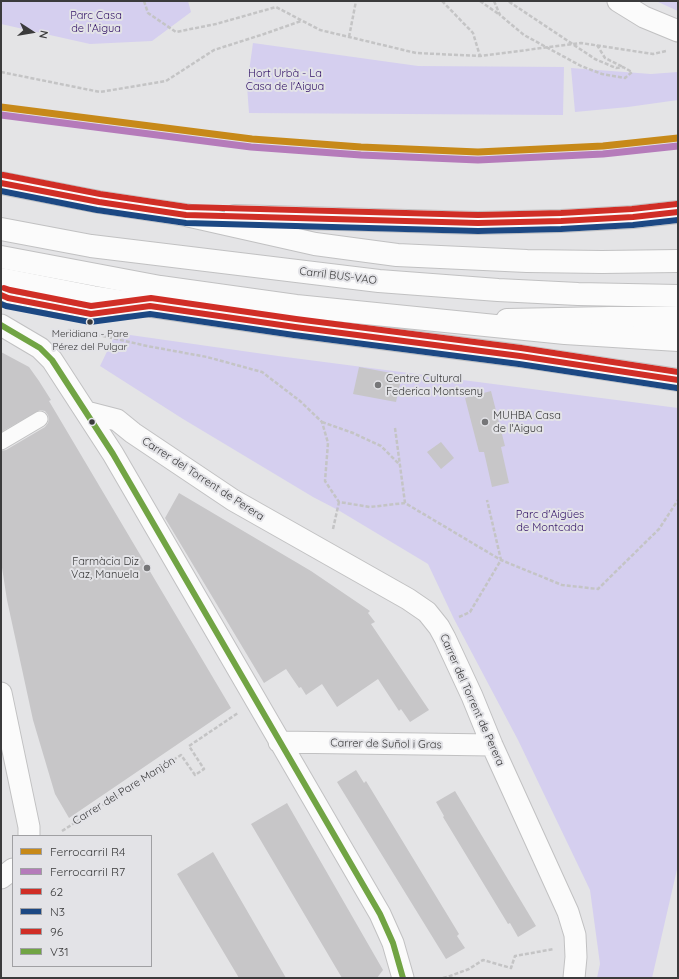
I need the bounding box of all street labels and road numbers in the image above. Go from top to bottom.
street label: Carril BUS-VAO [298,265,378,287]
street label: Carrer del Torrent de Perera [139,435,267,523]
street label: Carrer del Torrent de Perera [437,632,507,768]
street label: Carrer de Suñol i Gras [330,736,442,752]
street label: Carrer del Pare Manjón [70,754,178,828]

